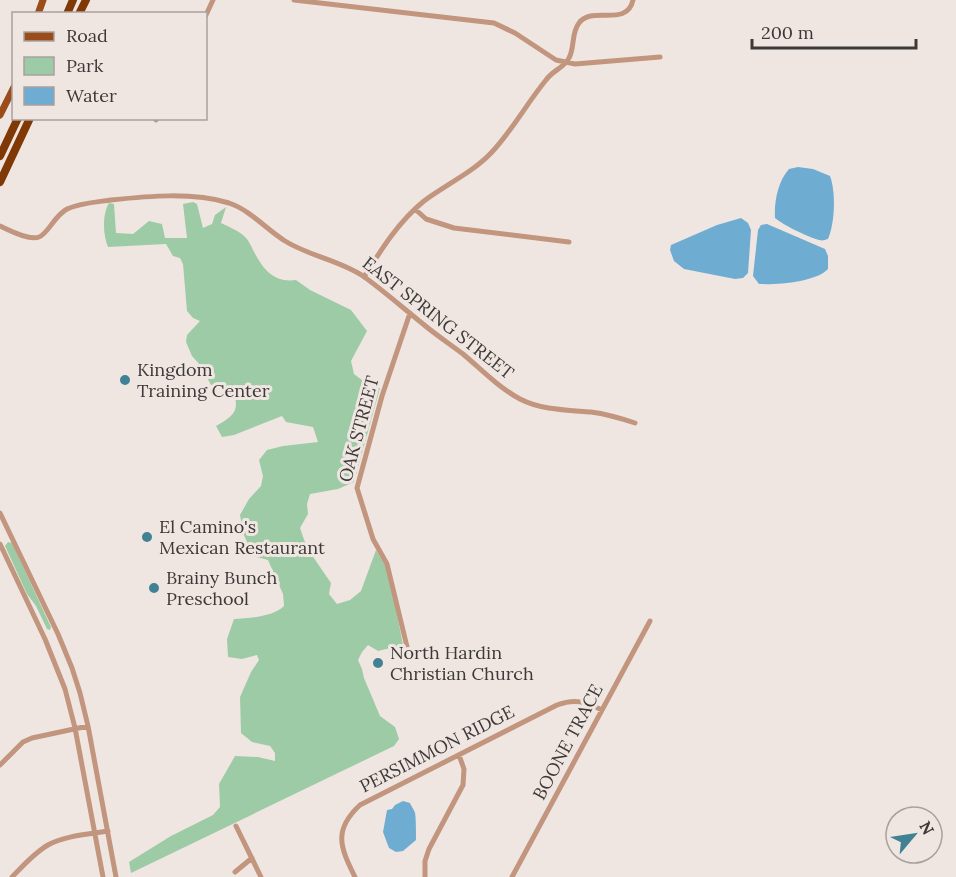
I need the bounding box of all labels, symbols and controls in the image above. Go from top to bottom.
legend [12,12,207,120]
scale bar [752,12,916,50]
text: 200 m [761,21,814,44]
text: Road [66,24,108,47]
text: Park [66,54,104,77]
text: Water [66,84,117,107]
street label: EAST SPRING STREET [358,251,519,384]
place label: Kingdom Training Center [137,358,270,402]
marker: Kingdom Training Center [118,373,132,387]
street label: OAK STREET [333,373,384,485]
place label: El Camino's Mexican Restaurant [159,515,325,559]
marker: El Camino's Mexican Restaurant [140,530,154,544]
place label: Brainy Bunch Preschool [166,566,277,610]
marker: Brainy Bunch Preschool [147,581,161,595]
place label: North Hardin Christian Church [390,641,534,685]
marker: North Hardin Christian Church [371,656,385,670]
street label: BOONE TRACE [527,680,608,804]
street label: PERSIMMON RIDGE [355,700,518,798]
north arrow [884,805,944,865]
text: N [915,817,939,838]

